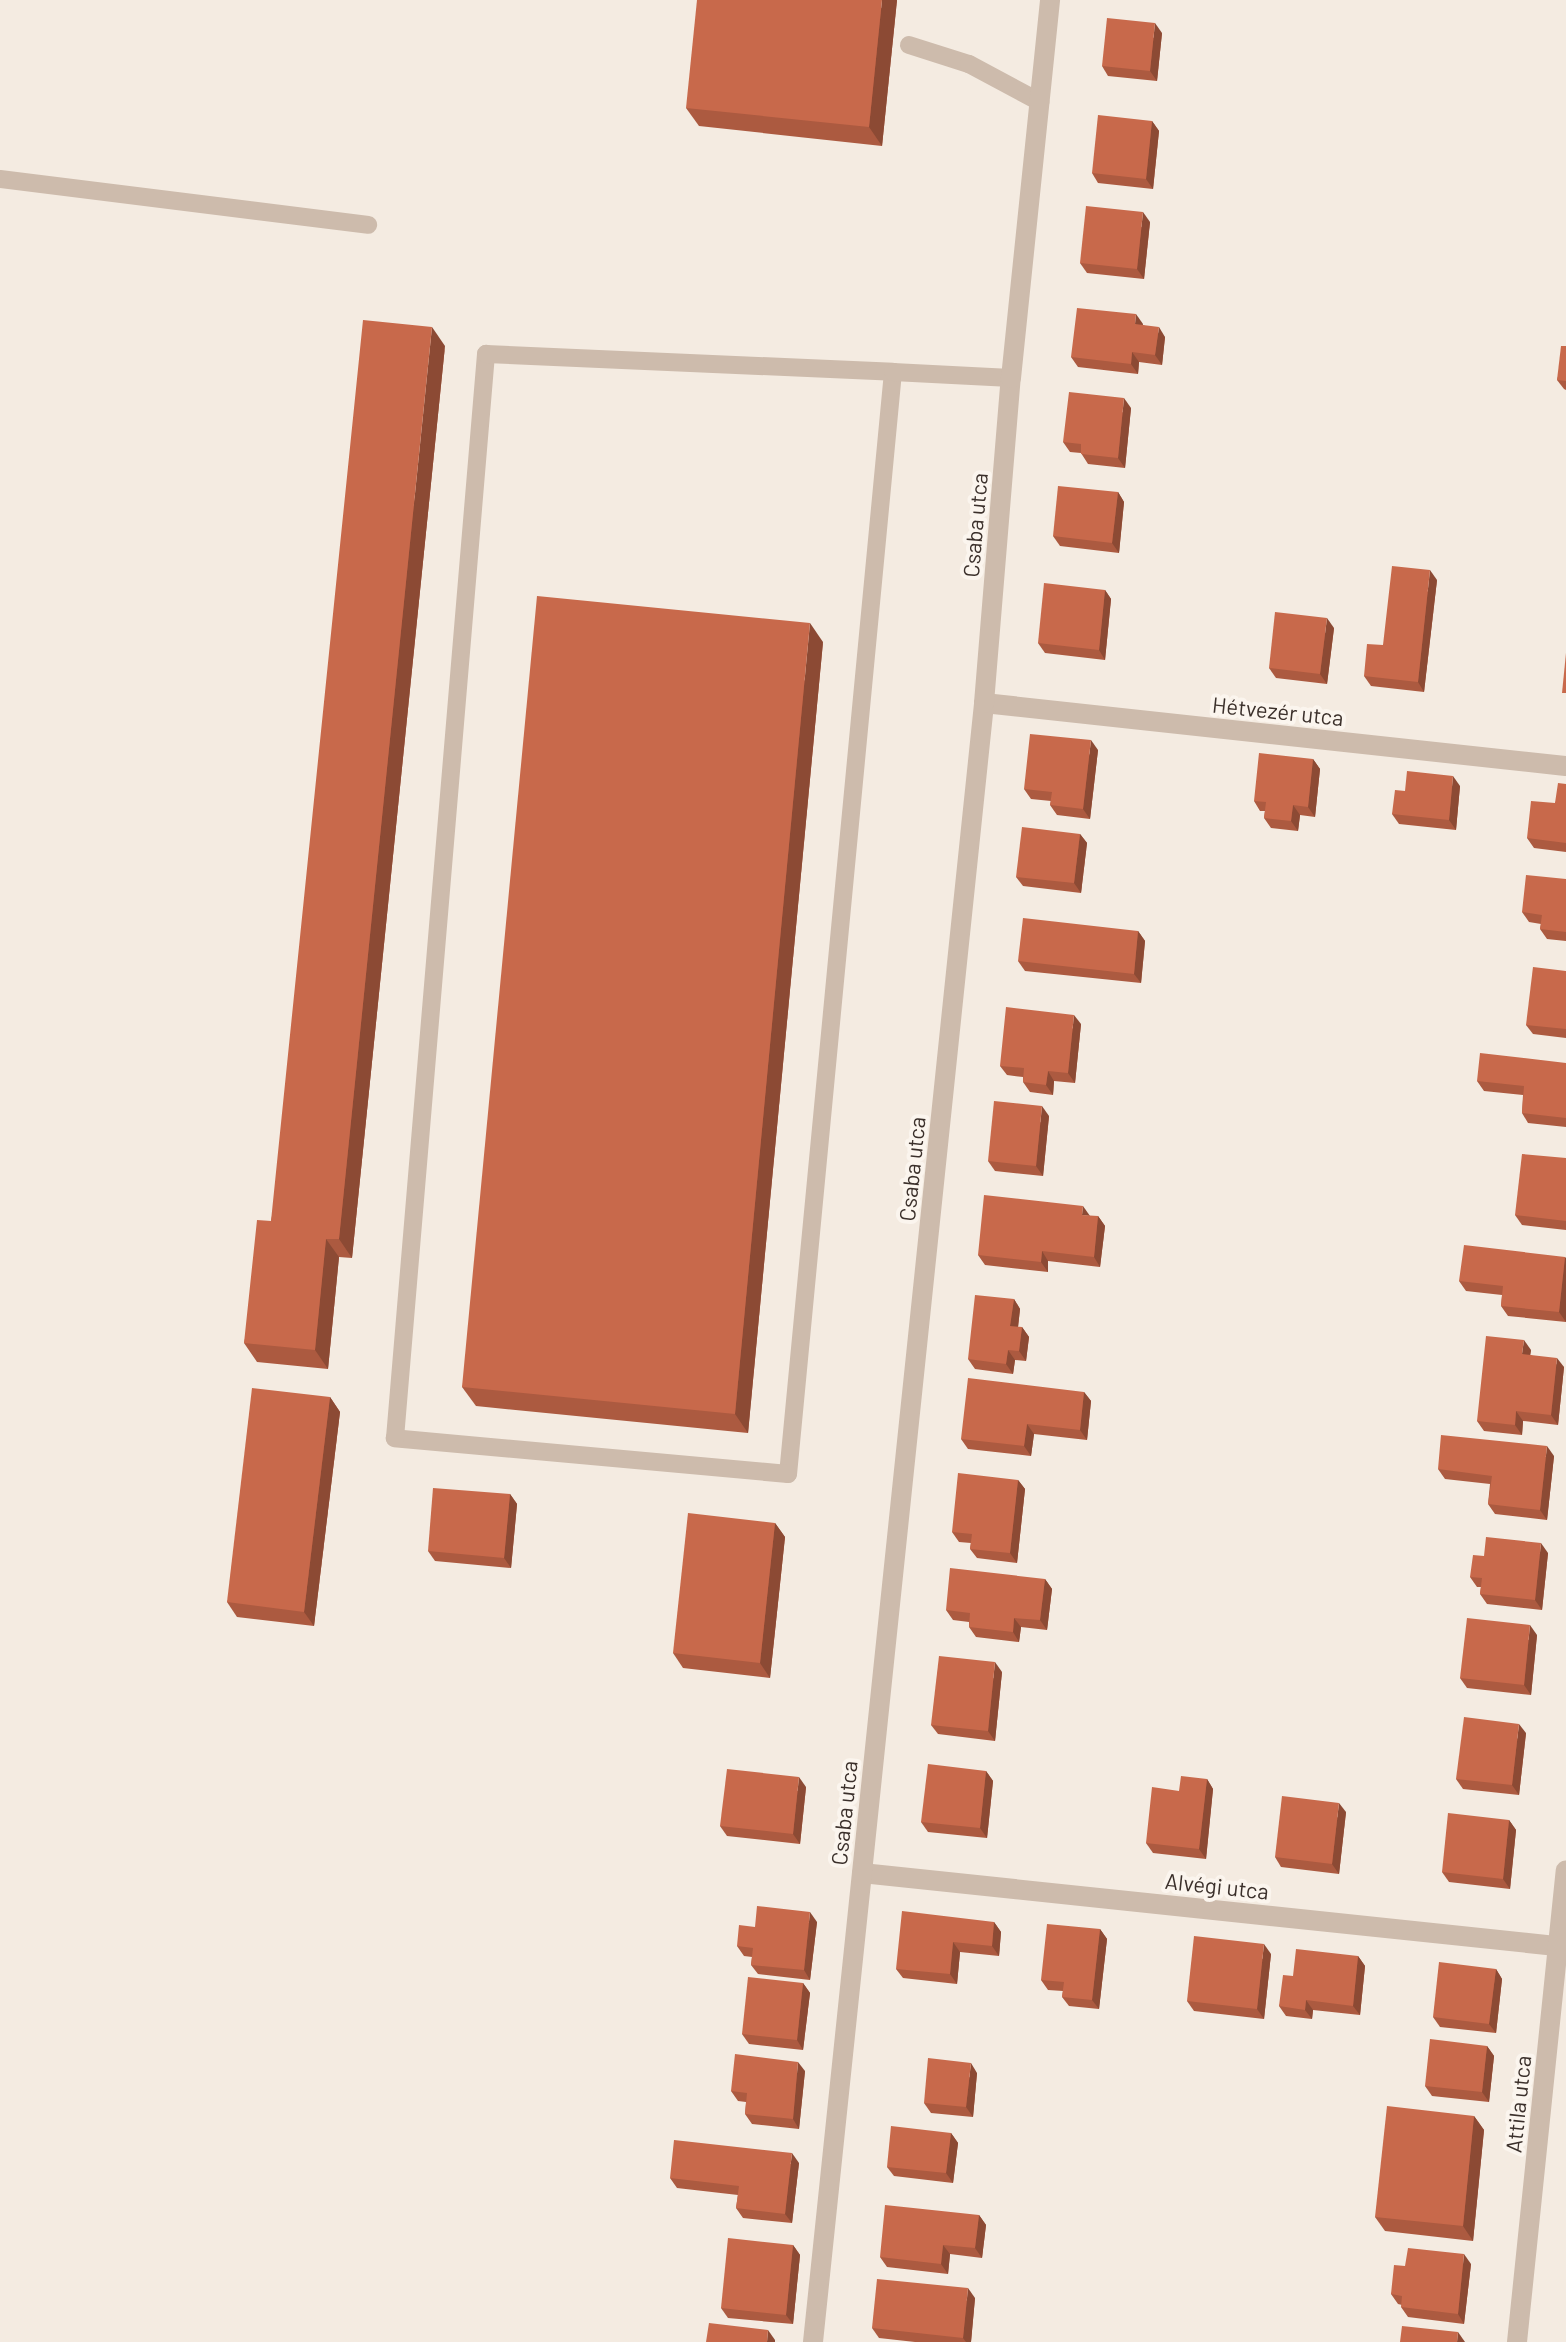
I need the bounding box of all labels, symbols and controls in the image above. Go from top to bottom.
street label: Csaba utca [957,472,993,578]
street label: Hétvezér utca [1211,691,1345,731]
street label: Csaba utca [893,1115,931,1223]
street label: Csaba utca [825,1759,863,1867]
street label: Alvégi utca [1164,1867,1270,1905]
street label: Attila utca [1500,2054,1536,2154]

